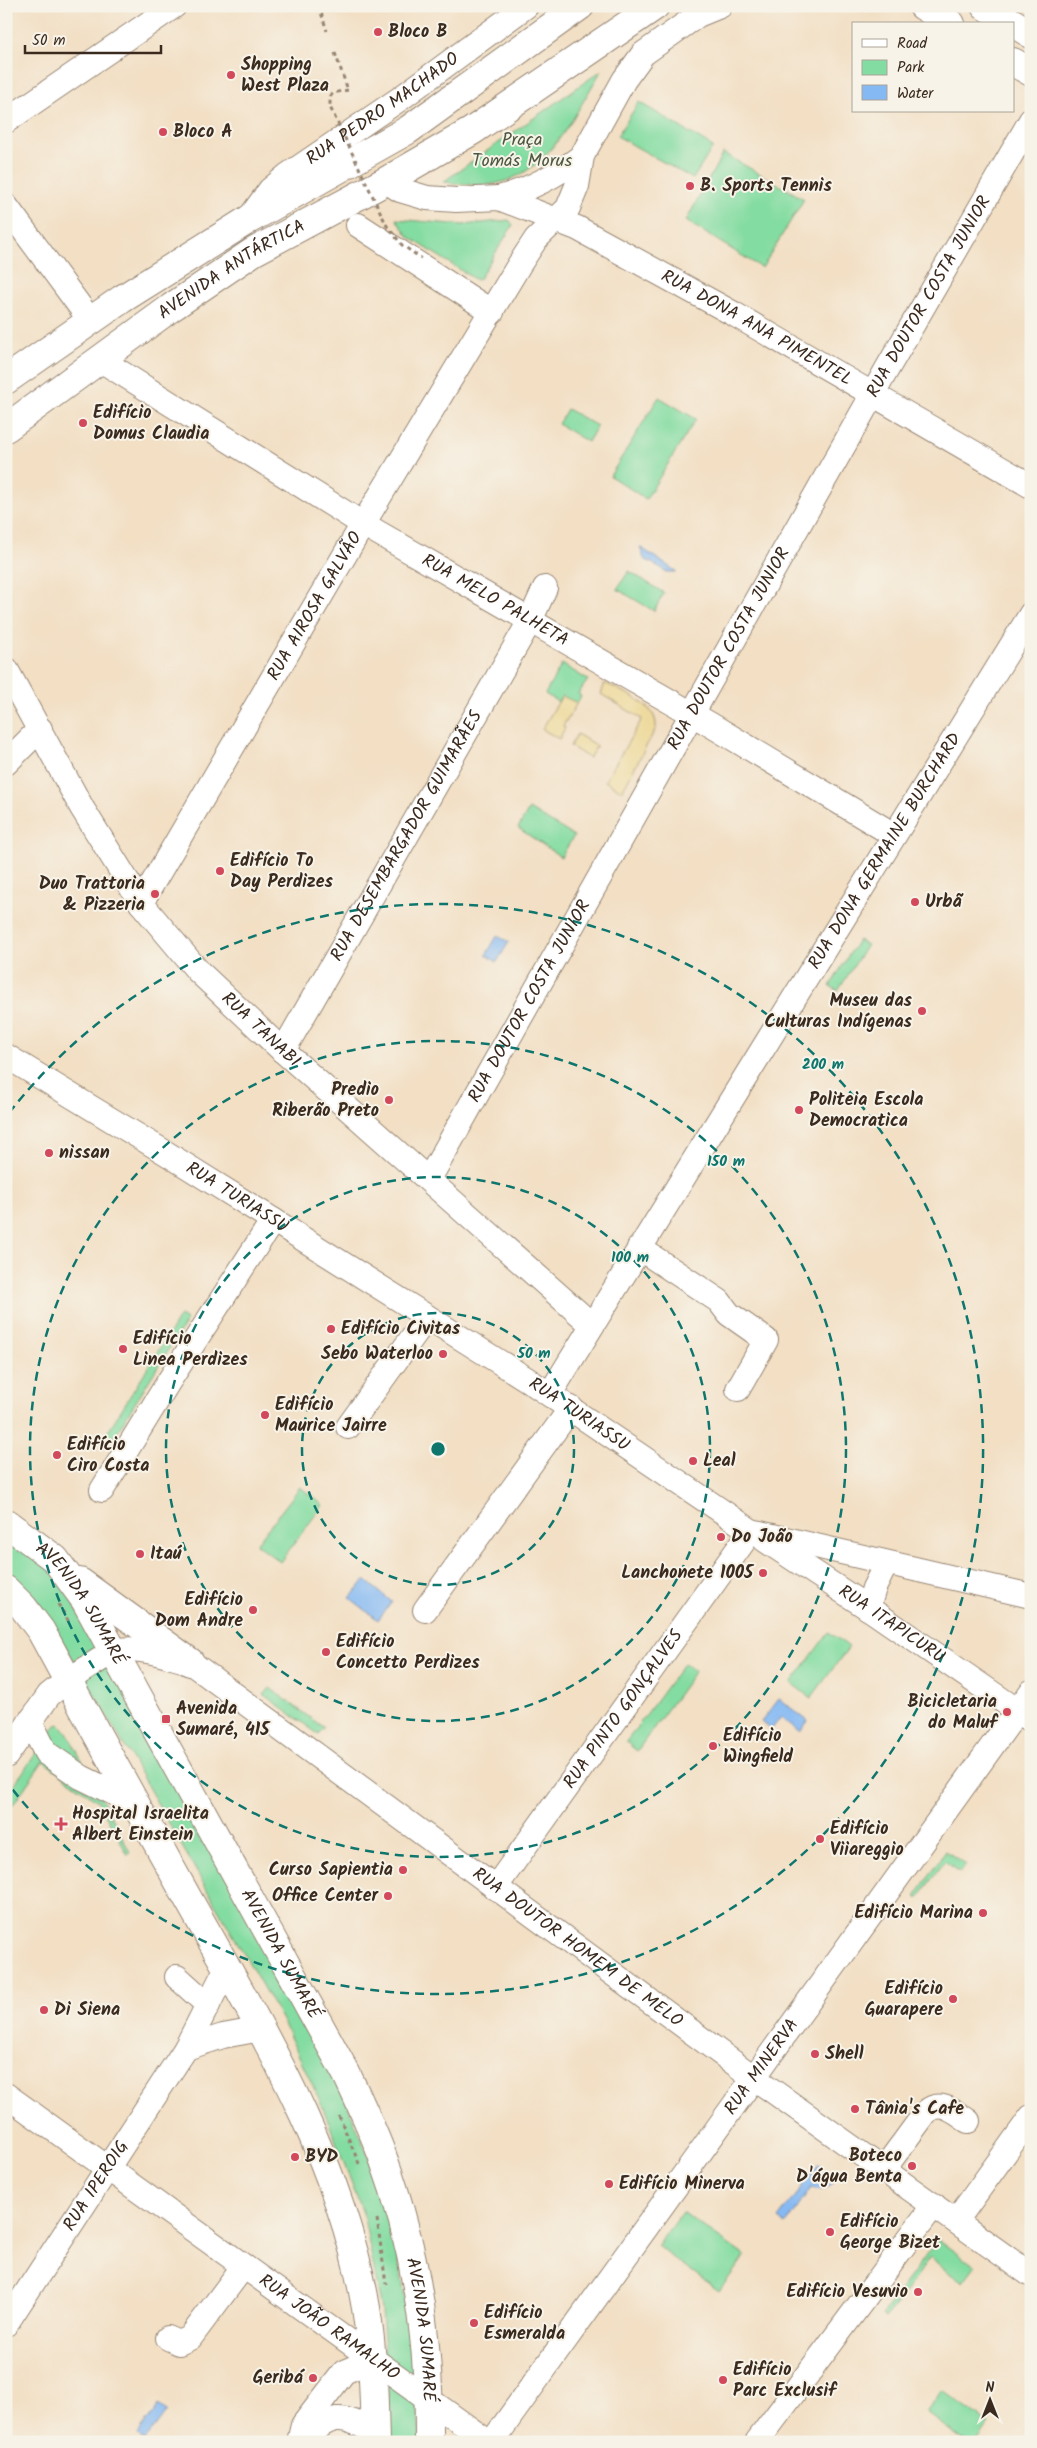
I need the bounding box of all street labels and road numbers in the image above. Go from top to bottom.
street label: RUA PEDRO MACHADO [300,45,466,173]
street label: RUA DOUTOR COSTA JUNIOR [859,190,999,403]
street label: AVENIDA ANTÁRTICA [152,212,311,327]
street label: RUA DONA ANA PIMENTEL [656,262,858,394]
street label: RUA AIROSA GALVÃO [260,526,370,686]
street label: RUA DOUTOR COSTA JUNIOR [660,542,798,756]
street label: RUA MELO PALHETA [416,546,574,654]
street label: RUA DESEMBARGADOR GUIMARÃES [323,705,490,967]
street label: RUA DONA GERMAINE BURCHARD [801,726,969,975]
street label: RUA DOUTOR COSTA JUNIOR [460,895,598,1108]
street label: RUA TANABI [214,985,307,1075]
street label: RUA TURIASSU [180,1154,294,1241]
street label: RUA TURIASSU [523,1370,636,1459]
street label: AVENIDA SUMARÉ [29,1535,133,1671]
street label: RUA ITAPICURU [832,1578,951,1671]
street label: RUA PINTO GONÇALVES [556,1623,691,1795]
street label: RUA DOUTOR HOMEM DE MELO [466,1860,689,2035]
street label: AVENIDA SUMARÉ [233,1884,328,2025]
street label: RUA MINERVA [717,2012,806,2121]
street label: RUA IPEROIG [56,2135,137,2237]
street label: AVENIDA SUMARÉ [397,2255,443,2403]
street label: RUA JOÃO RAMALHO [252,2267,406,2388]

